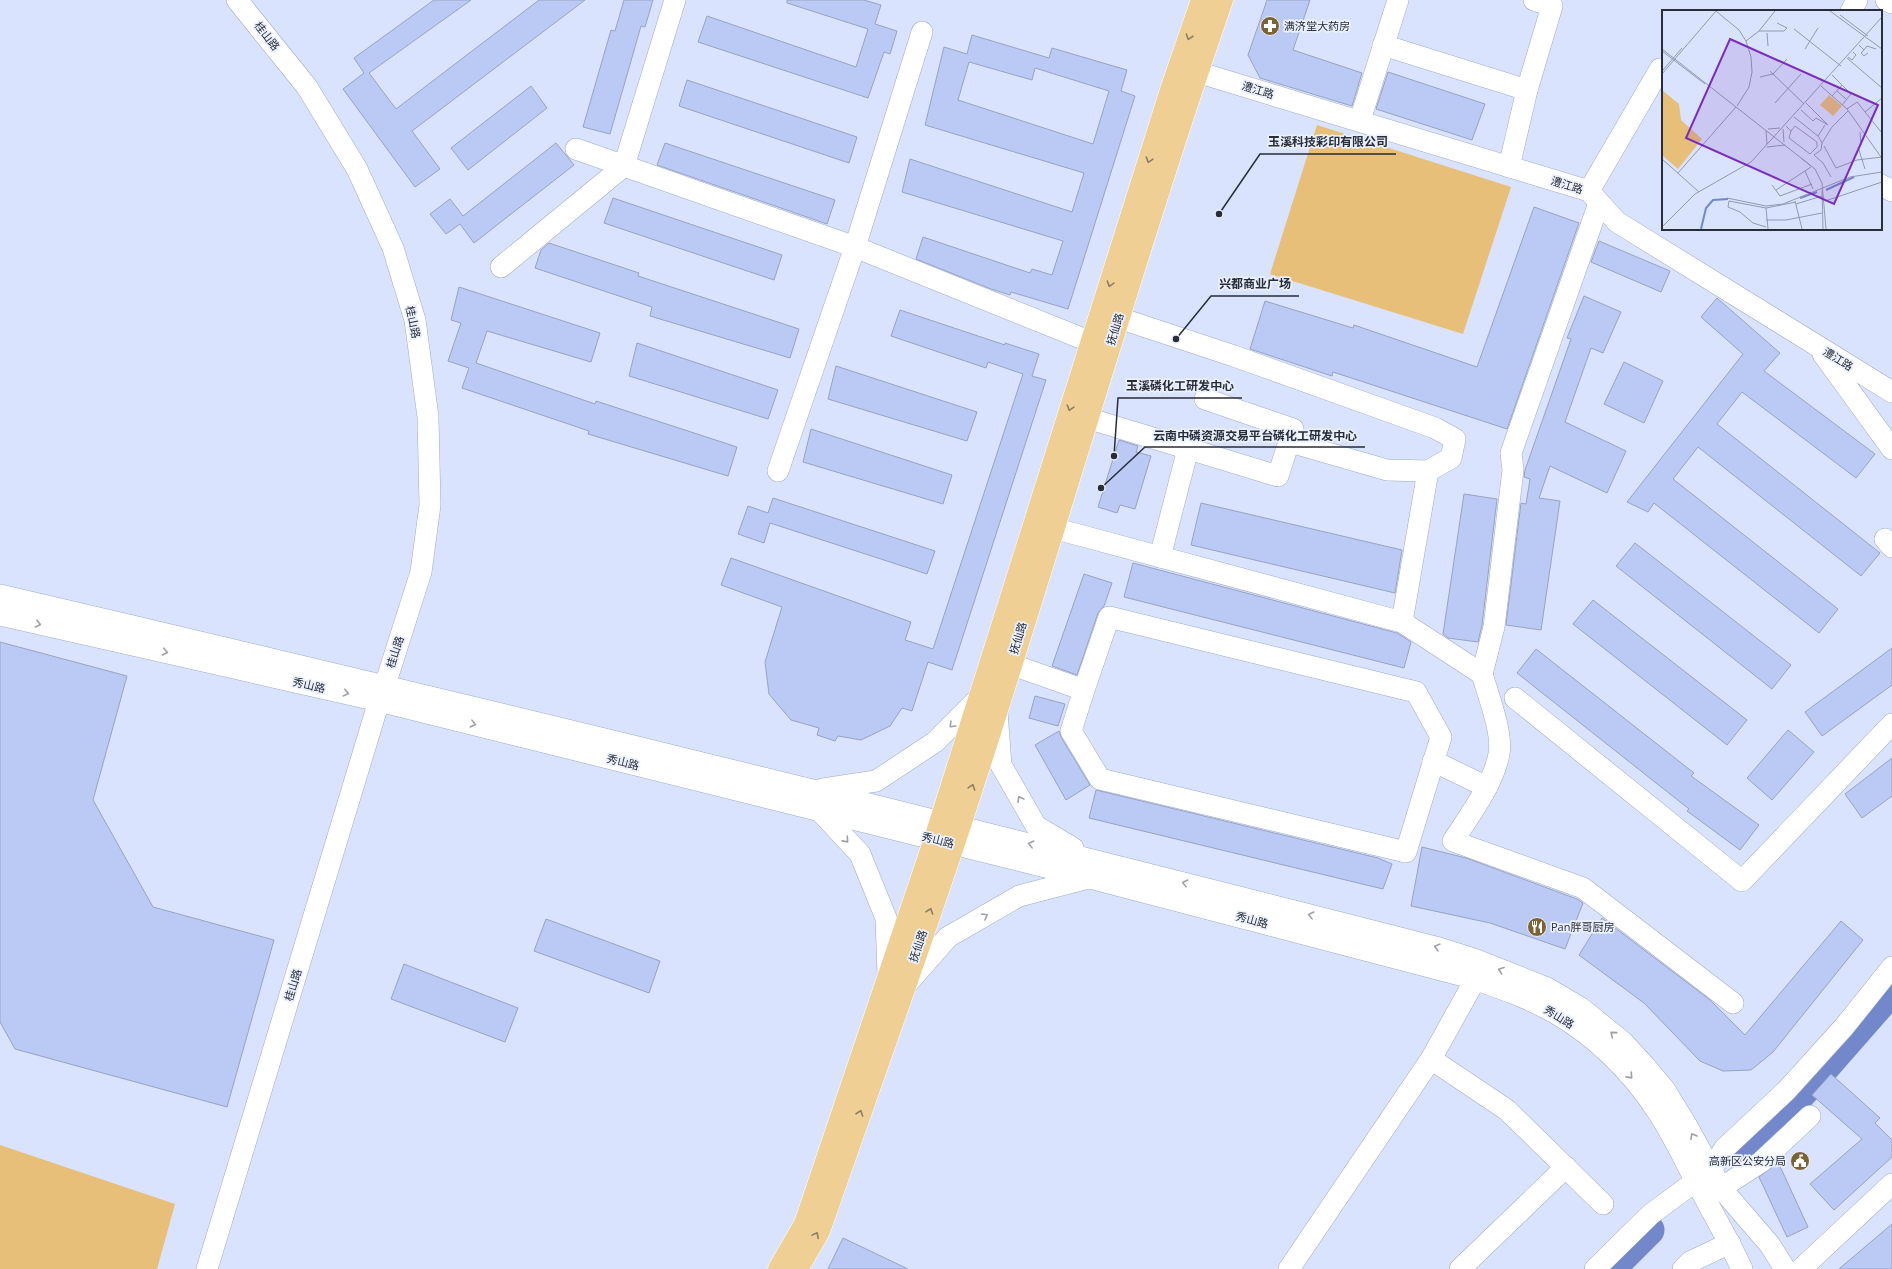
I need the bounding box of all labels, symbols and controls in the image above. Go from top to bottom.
inset map [1662,10,1882,230]
pharmacy icon: 满济堂大药房 [1259,15,1281,37]
street label: 桂山路 [251,18,283,53]
place label: 满济堂大药房 [1284,18,1350,33]
one-way arrow [1186,33,1194,40]
street label: 澧江路 [1240,78,1276,102]
callout: 玉溪科技彩印有限公司 [1260,130,1396,154]
text: 玉溪科技彩印有限公司 [1268,133,1388,150]
one-way arrow [1145,157,1154,164]
street label: 澧江路 [1549,173,1585,197]
callout: 兴都商业广场 [1211,272,1299,296]
text: 兴都商业广场 [1219,275,1291,292]
one-way arrow [1106,281,1114,288]
street label: 桂山路 [403,304,424,340]
street label: 抚仙路 [1103,311,1127,347]
street label: 澧江路 [1820,343,1856,374]
callout: 玉溪磷化工研发中心 [1118,374,1242,398]
text: 玉溪磷化工研发中心 [1126,377,1234,394]
one-way arrow [1067,405,1075,412]
callout: 云南中磷资源交易平台磷化工研发中心 [1145,423,1365,447]
text: 云南中磷资源交易平台磷化工研发中心 [1153,427,1357,444]
one-way arrow [35,619,41,627]
street label: 抚仙路 [1006,620,1030,656]
street label: 桂山路 [382,634,407,670]
one-way arrow [162,648,168,656]
street label: 秀山路 [291,673,327,696]
one-way arrow [343,689,349,697]
one-way arrow [469,719,476,728]
one-way arrow [949,720,957,728]
street label: 秀山路 [605,750,641,773]
one-way arrow [967,784,975,791]
one-way arrow [1018,796,1025,803]
street label: 秀山路 [920,828,956,851]
one-way arrow [842,835,849,842]
one-way arrow [1028,840,1035,849]
one-way arrow [1181,879,1188,887]
one-way arrow [925,907,934,914]
street label: 秀山路 [1234,908,1270,931]
one-way arrow [1307,911,1314,920]
one-way arrow [981,913,988,920]
restaurant icon: Pan胖哥厨房 [1526,916,1548,938]
place label: Pan胖哥厨房 [1551,919,1614,934]
street label: 抚仙路 [905,928,930,964]
one-way arrow [1433,943,1440,952]
one-way arrow [1498,966,1505,974]
street label: 桂山路 [281,967,305,1003]
street label: 秀山路 [1541,1001,1577,1032]
one-way arrow [1610,1031,1618,1039]
one-way arrow [1625,1071,1633,1079]
one-way arrow [855,1109,864,1116]
one-way arrow [1690,1133,1697,1140]
public building icon: 高新区公安分局 [1789,1150,1811,1172]
place label: 高新区公安分局 [1709,1153,1786,1168]
one-way arrow [812,1232,819,1239]

